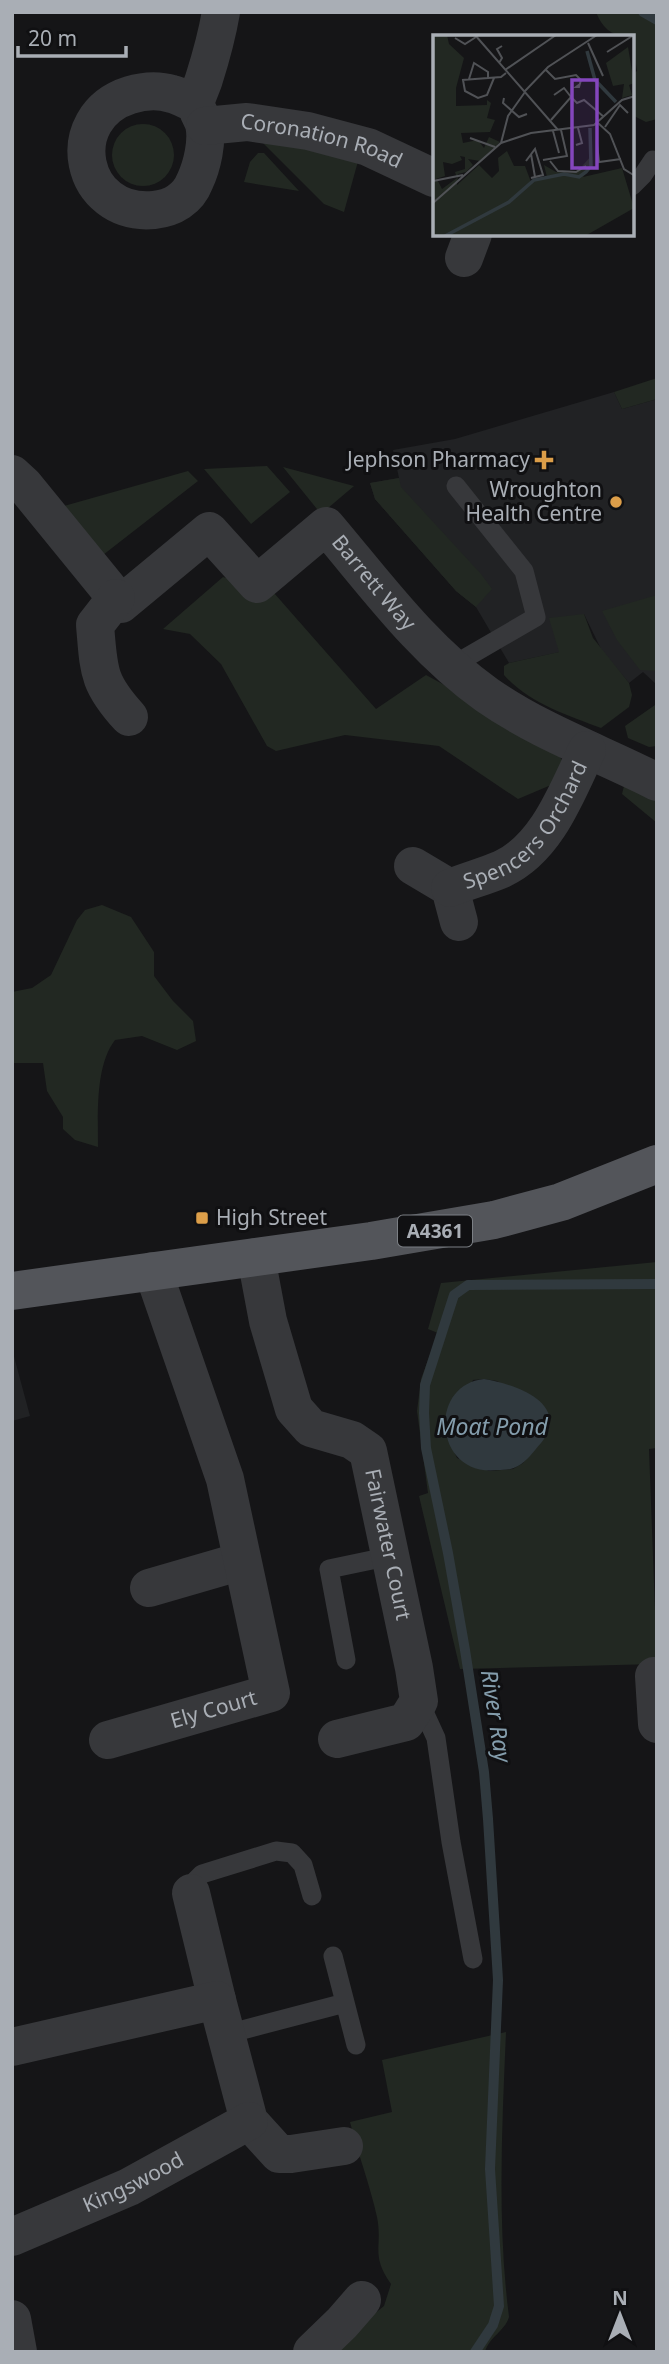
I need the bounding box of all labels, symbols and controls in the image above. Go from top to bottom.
scale bar [18,14,126,58]
text: 20 m [28,24,77,52]
inset map [433,35,634,236]
street label: Coronation Road [239,106,407,174]
place label: Jephson Pharmacy [345,445,530,473]
marker: Jephson Pharmacy [536,452,552,468]
place label: Wroughton Health Centre [466,475,602,527]
marker: Wroughton Health Centre [608,494,624,510]
street label: Barrett Way [326,529,423,636]
street label: Spencers Orchard [459,756,593,895]
place label: High Street [216,1203,327,1231]
marker: High Street [194,1210,210,1226]
road number: A4361 [398,1216,472,1246]
water label: Moat Pond [436,1410,548,1442]
street label: Fairwater Court [359,1466,419,1623]
water label: River Ray [474,1667,520,1766]
street label: Ely Court [167,1683,260,1734]
street label: Kingswood [78,2145,188,2218]
north arrow [585,2280,655,2350]
text: N [612,2285,628,2311]

